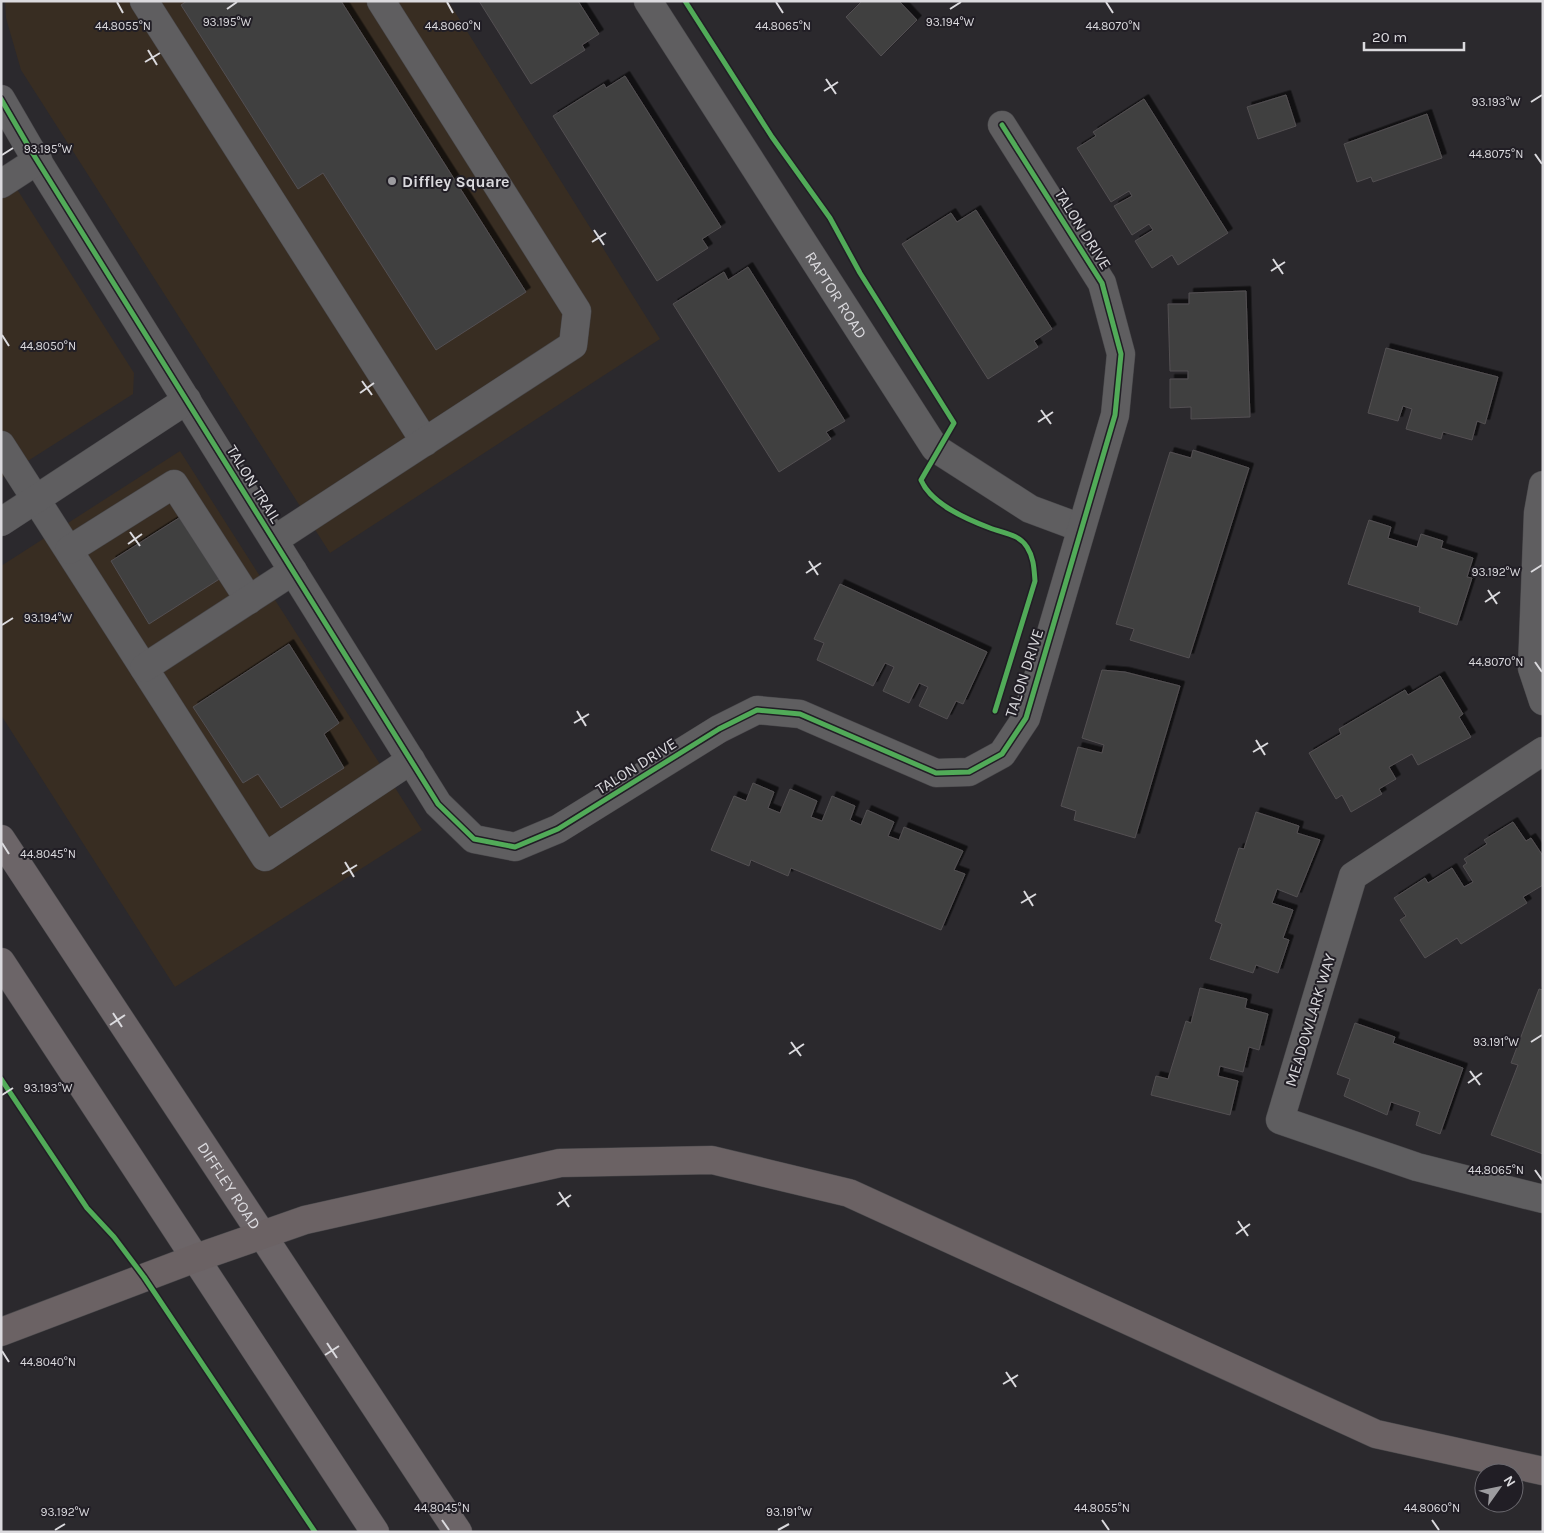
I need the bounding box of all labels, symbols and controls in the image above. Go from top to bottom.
text: 93.195°W [203,15,252,29]
text: 93.194°W [926,15,975,29]
text: 44.8055°N [95,19,151,33]
text: 44.8060°N [425,19,481,33]
text: 44.8065°N [755,19,811,33]
text: 44.8070°N [1085,19,1141,33]
scale bar [1364,20,1464,52]
text: 20 m [1372,28,1407,46]
text: 93.193°W [1471,95,1521,109]
text: 93.195°W [24,142,73,156]
text: 44.8075°N [1469,147,1523,161]
place label: Diffley Square [402,172,510,191]
marker: Diffley Square [386,175,398,187]
street label: TALON DRIVE [1051,185,1115,273]
street label: RAPTOR ROAD [802,248,871,342]
text: 44.8050°N [20,339,76,353]
street label: TALON TRAIL [223,442,286,527]
text: 93.192°W [1472,565,1521,579]
text: 93.194°W [24,611,73,625]
street label: TALON DRIVE [1001,626,1047,720]
text: 44.8070°N [1468,655,1524,669]
street label: TALON DRIVE [592,734,680,798]
text: 44.8045°N [20,847,76,861]
street label: MEADOWLARK WAY [1281,951,1339,1089]
text: 93.191°W [1473,1035,1519,1049]
text: 93.193°W [23,1081,73,1095]
street label: DIFFLEY ROAD [194,1138,265,1233]
text: 44.8065°N [1468,1163,1524,1177]
text: 44.8040°N [20,1355,76,1369]
north arrow [1474,1463,1524,1513]
text: N [1500,1472,1519,1490]
text: 44.8045°N [414,1501,470,1515]
text: 44.8055°N [1074,1501,1130,1515]
text: 44.8060°N [1404,1501,1460,1515]
text: 93.192°W [41,1505,90,1519]
text: 93.191°W [766,1505,812,1519]

